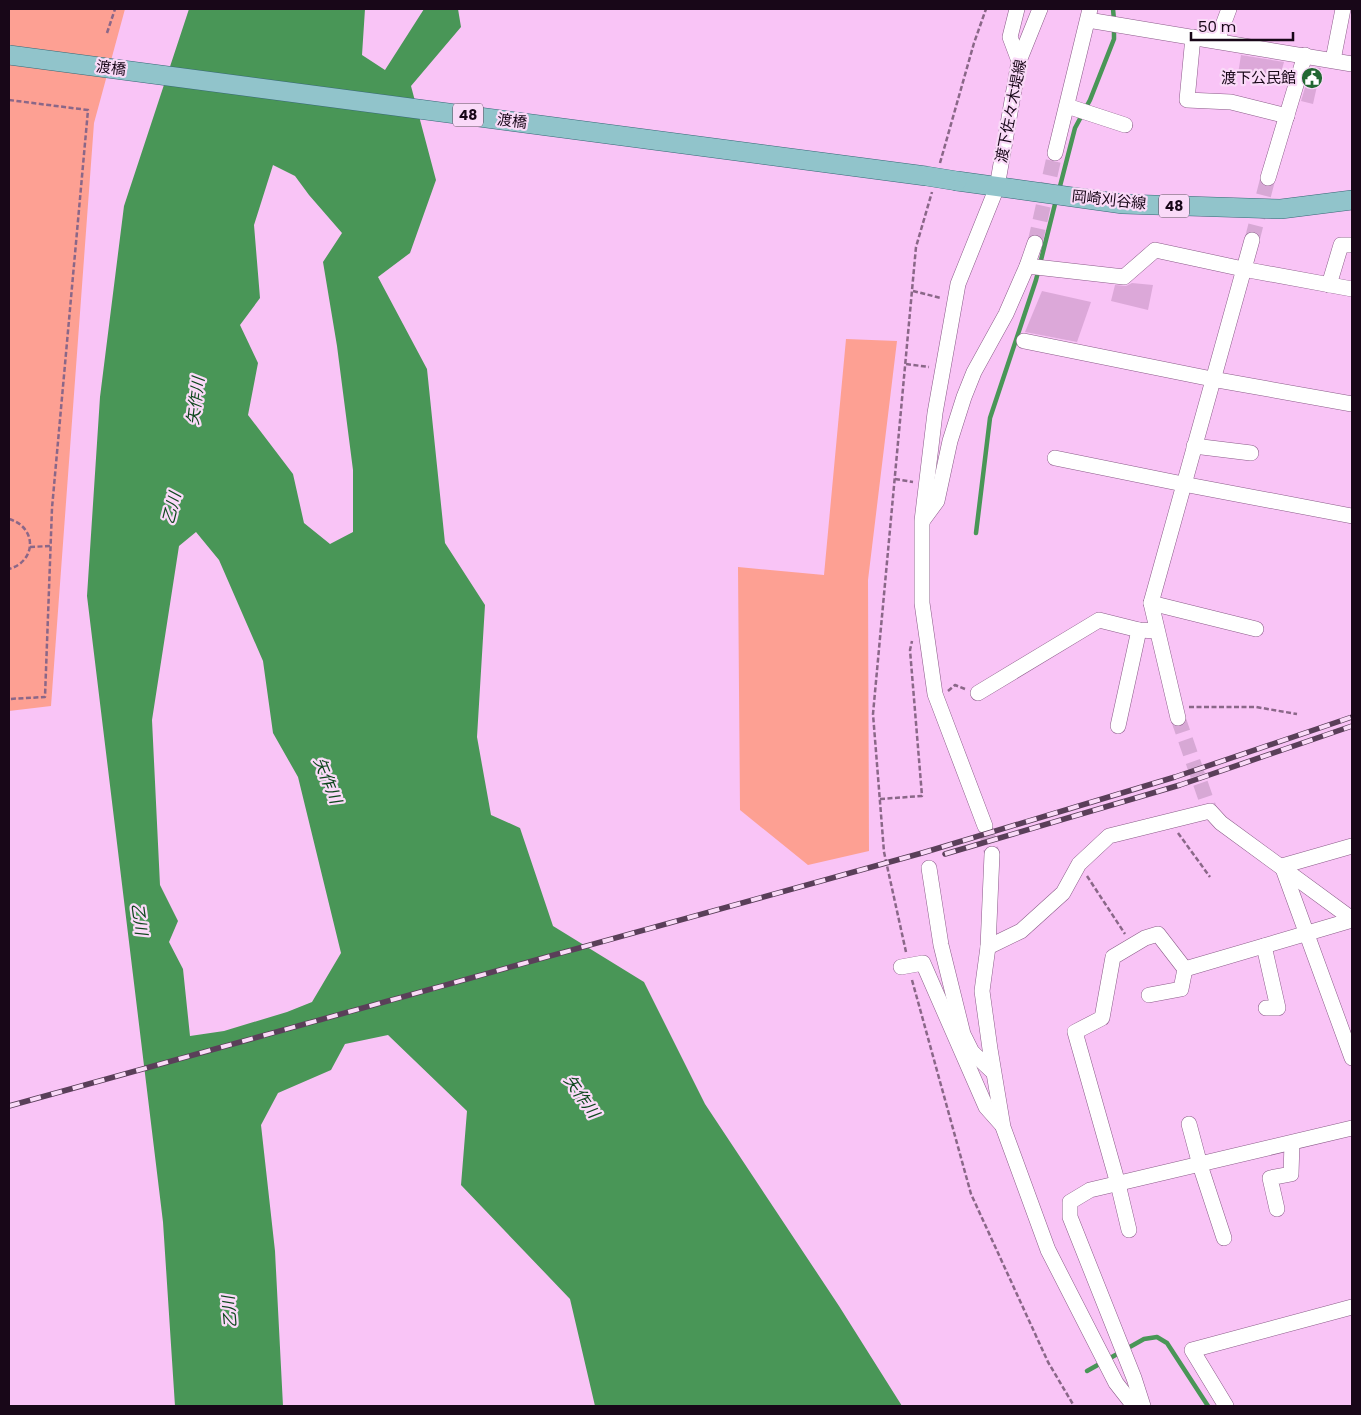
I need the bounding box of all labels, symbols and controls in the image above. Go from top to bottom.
scale bar [1191,10,1294,42]
text: 50 m [1198,16,1236,37]
street label: 渡橋 [95,55,127,80]
street label: 渡下佐々木堤線 [990,57,1031,164]
public building icon: 渡下公民館 [1300,66,1324,90]
place label: 渡下公民館 [1221,67,1296,88]
road number: 48 [453,104,483,126]
street label: 渡橋 [496,108,528,133]
street label: 岡崎刈谷線 [1071,185,1147,214]
road number: 48 [1159,195,1189,218]
water label: 矢作川 [181,374,210,426]
water label: 乙川 [156,488,187,526]
water label: 矢作川 [308,754,348,809]
water label: 乙川 [126,902,153,938]
water label: 矢作川 [558,1070,606,1124]
water label: 乙川 [216,1293,242,1329]

